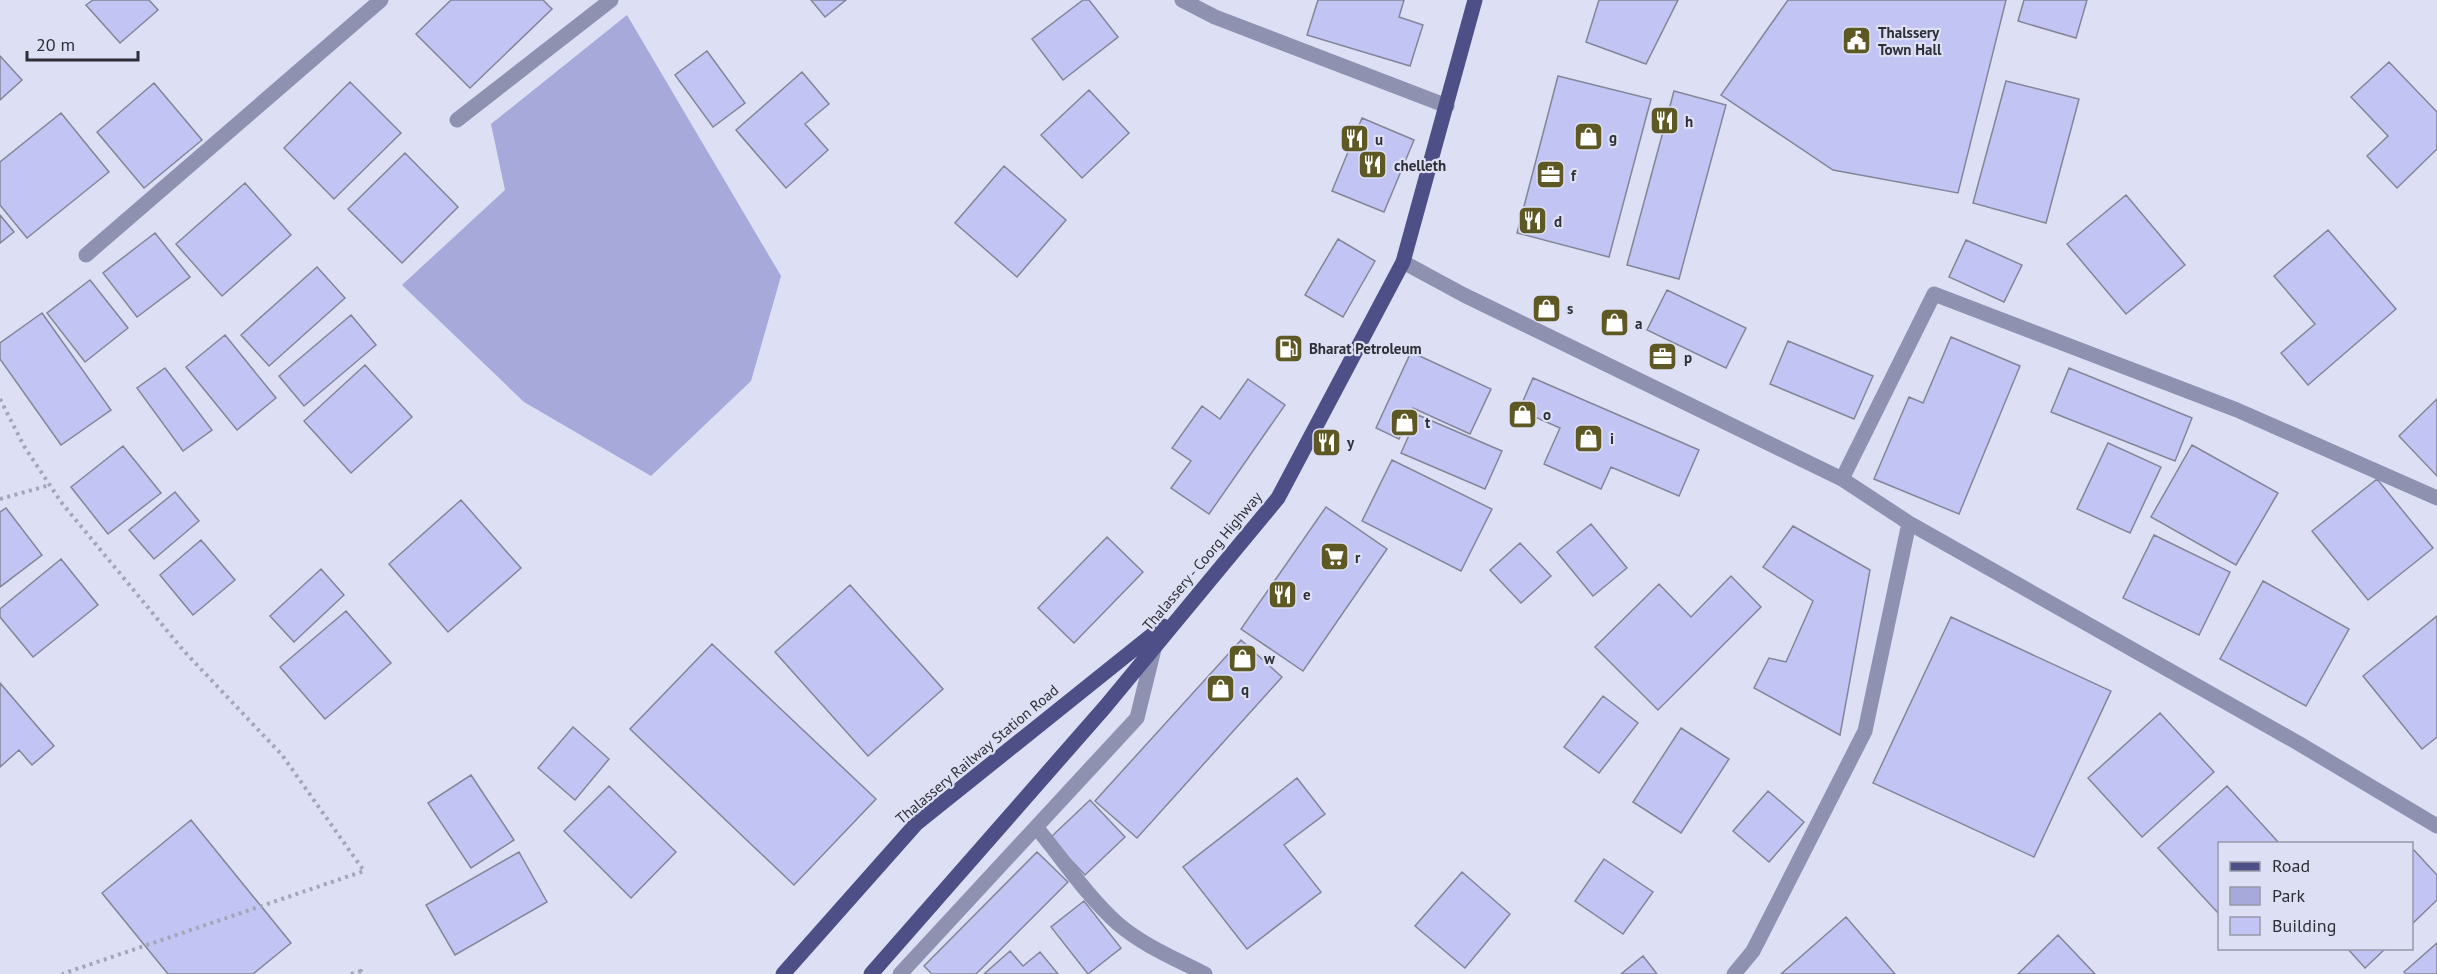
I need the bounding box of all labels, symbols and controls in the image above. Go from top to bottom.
place label: Thalssery Town Hall [1878,23,1942,59]
scale bar [27,24,138,62]
public building icon: Thalssery Town Hall [1841,25,1873,57]
text: 20 m [36,33,75,56]
restaurant icon: h [1648,105,1680,137]
place label: h [1685,112,1693,131]
shop icon: g [1572,121,1604,153]
restaurant icon: u [1338,123,1370,155]
place label: g [1609,128,1617,147]
place label: u [1375,130,1383,149]
restaurant icon: chelleth [1357,149,1389,181]
place label: chelleth [1394,156,1446,175]
office icon: f [1534,159,1566,191]
place label: f [1571,166,1577,185]
restaurant icon: d [1517,205,1549,237]
place label: d [1554,212,1562,231]
shop icon: s [1530,292,1562,324]
place label: s [1567,299,1573,318]
shop icon: a [1598,307,1630,339]
place label: a [1635,314,1642,333]
fuel station icon: Bharat Petroleum [1272,332,1304,364]
place label: Bharat Petroleum [1309,339,1422,358]
office icon: p [1647,341,1679,373]
place label: p [1684,348,1692,367]
shop icon: o [1506,398,1538,430]
place label: o [1543,405,1551,424]
shop icon: t [1388,406,1420,438]
place label: t [1425,413,1431,432]
shop icon: i [1573,422,1605,454]
restaurant icon: y [1310,426,1342,458]
place label: i [1610,429,1614,448]
place label: y [1346,433,1355,452]
street label: Thalassery - Coorg Highway [1138,488,1266,634]
supermarket icon: r [1318,541,1350,573]
place label: r [1355,548,1361,567]
restaurant icon: e [1266,578,1298,610]
place label: e [1303,585,1311,604]
shop icon: w [1227,642,1259,674]
place label: w [1263,649,1275,668]
shop icon: q [1204,673,1236,705]
street label: Thalassery Railway Station Road [892,680,1062,828]
place label: q [1241,680,1249,699]
legend [2218,842,2413,950]
text: Road [2272,854,2310,877]
text: Park [2272,884,2305,907]
text: Building [2272,914,2336,937]

